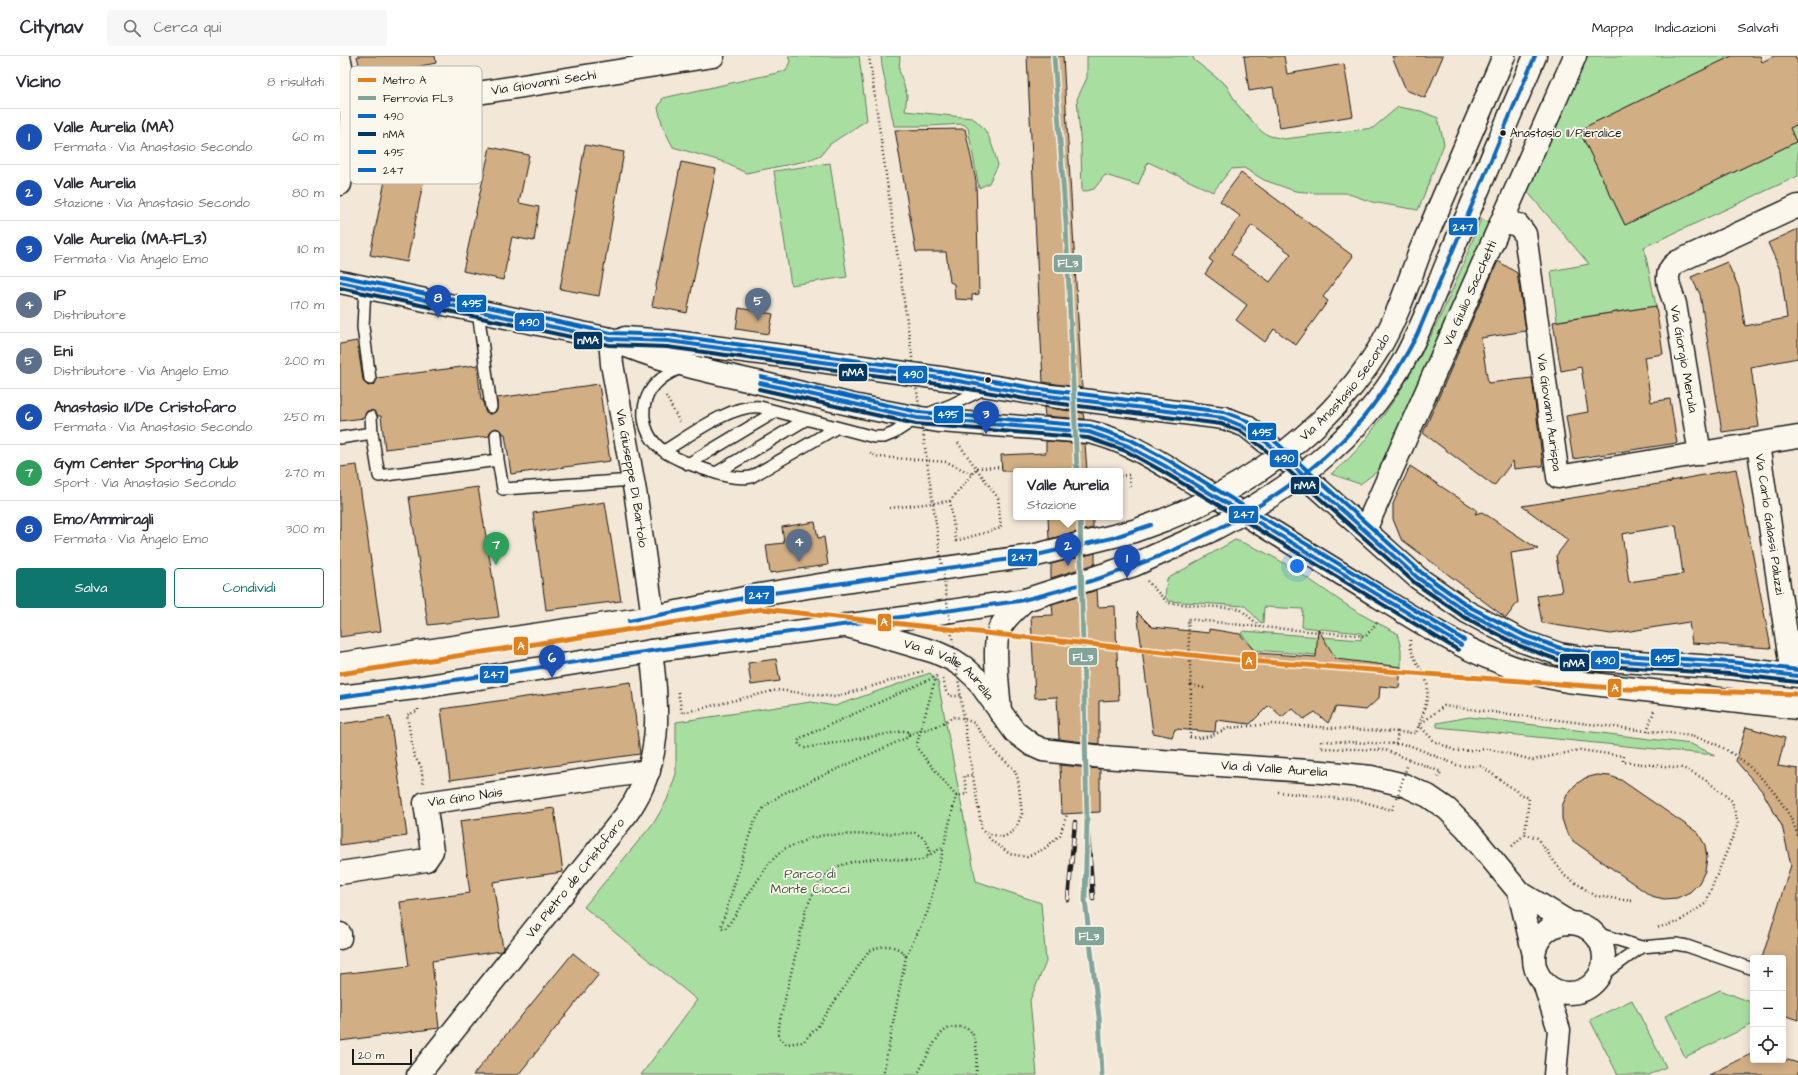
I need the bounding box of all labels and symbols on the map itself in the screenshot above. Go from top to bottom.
legend [350,66,482,184]
street label: Via Giovanni Sechi [490,66,597,100]
text: Metro A [383,73,426,88]
text: Ferrovia FL3 [383,91,453,106]
text: 490 [383,109,404,124]
place label: Anastasio II/Pieralice [1510,125,1622,142]
text: nMA [383,127,405,142]
marker: Anastasio II/Pieralice [1498,128,1508,138]
text: 495 [383,145,405,160]
text: 247 [383,163,404,178]
line badge: 247 [1448,217,1478,236]
text: 247 [1452,220,1474,235]
street label: Via Giulio Sacchetti [1439,238,1501,349]
line badge: FL3 [1053,254,1083,273]
text: FL3 [1058,256,1079,271]
pin: 8 [425,285,451,318]
pin: 5 [745,288,771,321]
line badge: 495 [456,294,487,313]
text: 495 [461,296,483,311]
street label: Via Giorgio Merula [1665,304,1702,415]
line badge: 490 [514,312,545,332]
text: 490 [519,315,539,330]
street label: Via Anastasio Secondo [1296,330,1395,445]
line badge: nMA [573,331,603,350]
text: nMA [577,333,600,348]
street label: Via Giovanni Aurispa [1532,353,1566,473]
line badge: nMA [838,363,868,382]
text: nMA [842,365,865,380]
line badge: 490 [897,365,928,384]
text: 490 [903,367,923,382]
unlabelled marker [983,375,993,385]
pin: 3 [973,401,999,434]
line badge: 495 [933,405,964,424]
street label: Via Giuseppe Di Bartolo [611,407,652,549]
text: 495 [937,407,959,422]
line badge: 495 [1247,422,1277,441]
text: 495 [1251,425,1273,440]
line badge: 490 [1269,449,1299,468]
text: 490 [1274,451,1294,466]
street label: Via Carlo Galassi Paluzzi [1751,452,1789,596]
line badge: nMA [1290,476,1320,495]
text: nMA [1294,478,1317,493]
line badge: 247 [1228,505,1259,524]
text: 247 [1233,507,1255,522]
pin: 4 [786,529,812,562]
pin: 7 [483,532,509,565]
pin: 2 [1055,533,1081,566]
pin: 1 [1114,545,1140,578]
line badge: 247 [1007,548,1038,567]
text: 247 [1011,550,1033,565]
your location [1287,556,1307,576]
line badge: 247 [744,585,775,605]
text: 247 [748,588,770,603]
line badge: A [877,613,892,632]
text: A [880,615,888,630]
street label: Via di Valle Aurelia [901,634,998,704]
line badge: A [513,636,529,656]
text: A [517,639,525,654]
pin: 6 [539,645,565,678]
line badge: FL3 [1068,647,1098,666]
line badge: 495 [1650,648,1680,667]
text: FL3 [1073,650,1094,665]
line badge: 490 [1590,650,1620,670]
line badge: A [1241,651,1257,670]
text: 495 [1654,651,1676,666]
line badge: nMA [1559,653,1590,672]
text: 490 [1595,653,1615,668]
text: A [1245,654,1253,669]
text: nMA [1563,656,1586,671]
line badge: 247 [479,665,509,684]
text: 247 [483,667,505,682]
line badge: A [1607,678,1622,698]
text: A [1611,681,1619,696]
street label: Via di Valle Aurelia [1220,756,1329,782]
street label: Via Gino Nais [427,783,504,811]
street label: Via Pietro de Cristofaro [522,814,629,942]
park label: Parco di Monte Ciocci [771,865,850,898]
line badge: FL3 [1074,926,1105,946]
text: FL3 [1079,929,1100,944]
scale bar [352,1047,412,1066]

